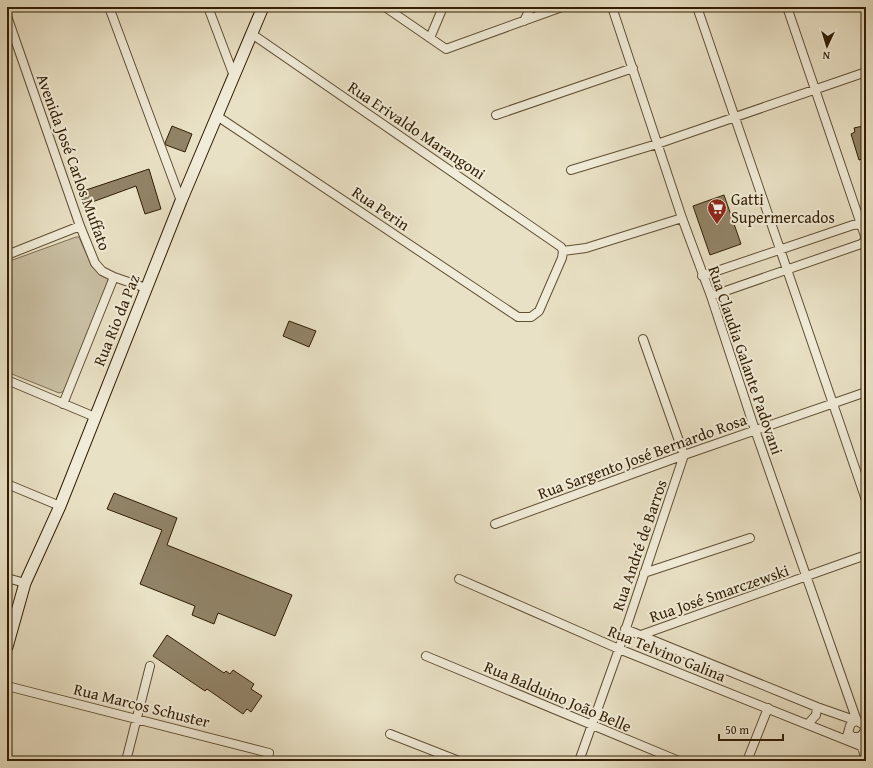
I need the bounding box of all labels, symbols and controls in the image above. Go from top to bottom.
north arrow [807,26,847,66]
text: N [821,48,831,64]
street label: Avenida José Carlos Muffato [31,70,117,254]
street label: Rua Erivaldo Marangoni [343,75,491,185]
street label: Rua Perin [347,180,415,236]
place label: Gatti Supermercados [731,187,835,229]
supermarket icon: Gatti Supermercados [706,197,728,225]
street label: Rua Claudia Galante Padovani [702,262,790,458]
street label: Rua Rio da Paz [87,270,145,370]
street label: Rua Sargento José Bernardo Rosa [534,407,750,505]
street label: Rua André de Barros [605,476,673,614]
street label: Rua José Smarczewski [646,558,793,628]
street label: Rua Telvino Galina [605,618,730,688]
street label: Rua Balduino João Belle [481,654,635,738]
street label: Rua Marcos Schuster [71,676,213,734]
scale bar [719,716,783,742]
text: 50 m [725,721,749,738]

